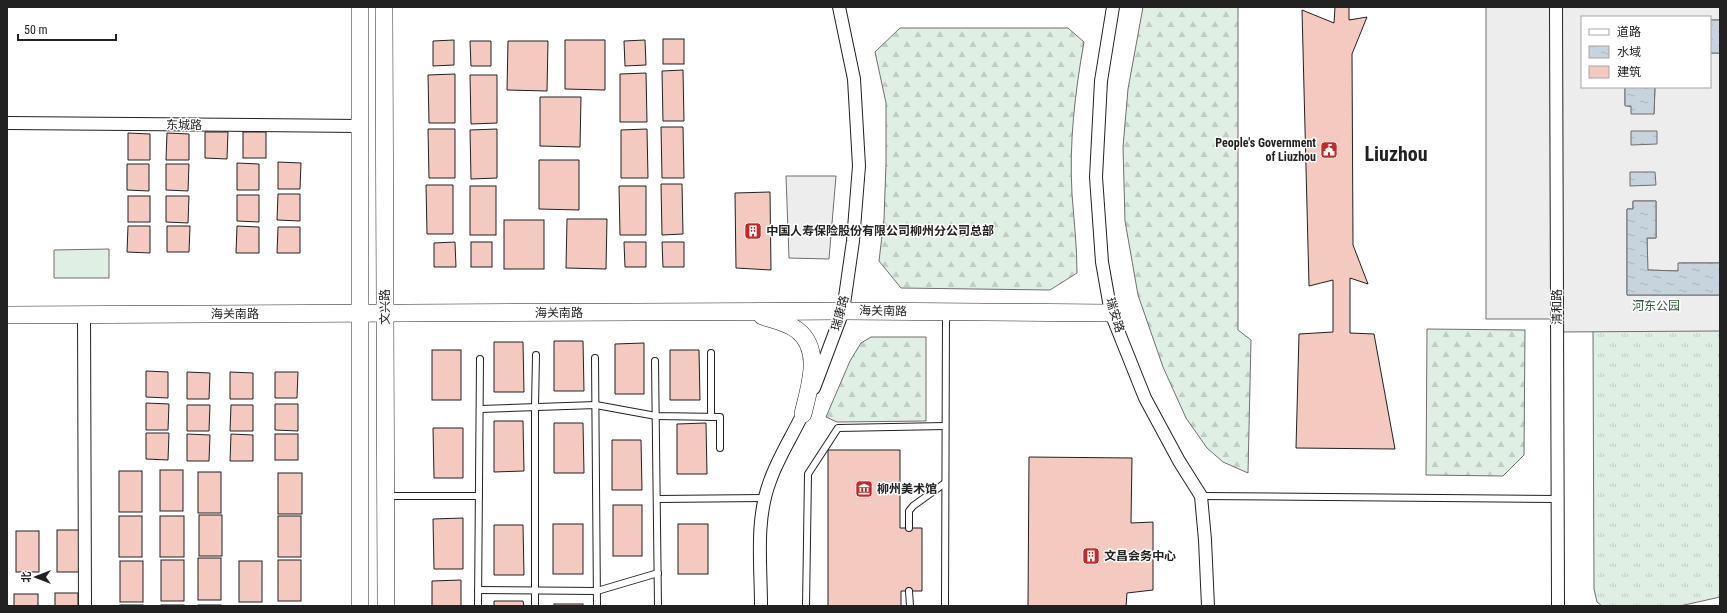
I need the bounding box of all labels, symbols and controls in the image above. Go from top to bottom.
scale bar [18,16,116,42]
legend [1581,16,1711,88]
text: 50 m [24,23,48,37]
text: 道路 [1617,25,1641,39]
text: 水域 [1617,45,1641,59]
text: 建筑 [1617,65,1641,79]
street label: 东城路 [166,118,202,132]
place label: People's Government of Liuzhou [1215,136,1316,164]
public building icon: People's Government of Liuzhou [1319,140,1339,160]
district label: Liuzhou [1364,142,1428,166]
building icon: 中国人寿保险股份有限公司柳州分公司总部 [743,221,763,241]
place label: 中国人寿保险股份有限公司柳州分公司总部 [766,224,994,238]
street label: 文兴路 [378,289,392,325]
street label: 清和路 [1550,289,1564,325]
street label: 瑞康路 [829,294,851,332]
street label: 瑞安路 [1103,296,1127,334]
park label: 河东公园 [1632,299,1680,313]
street label: 海关南路 [859,304,907,318]
street label: 海关南路 [535,306,583,320]
street label: 海关南路 [211,307,259,321]
museum icon: 柳州美术馆 [854,479,874,499]
place label: 柳州美术馆 [877,482,937,496]
building icon: 文昌会务中心 [1081,546,1101,566]
place label: 文昌会务中心 [1104,549,1176,563]
north arrow [16,557,56,597]
text: 北 [20,572,33,583]

